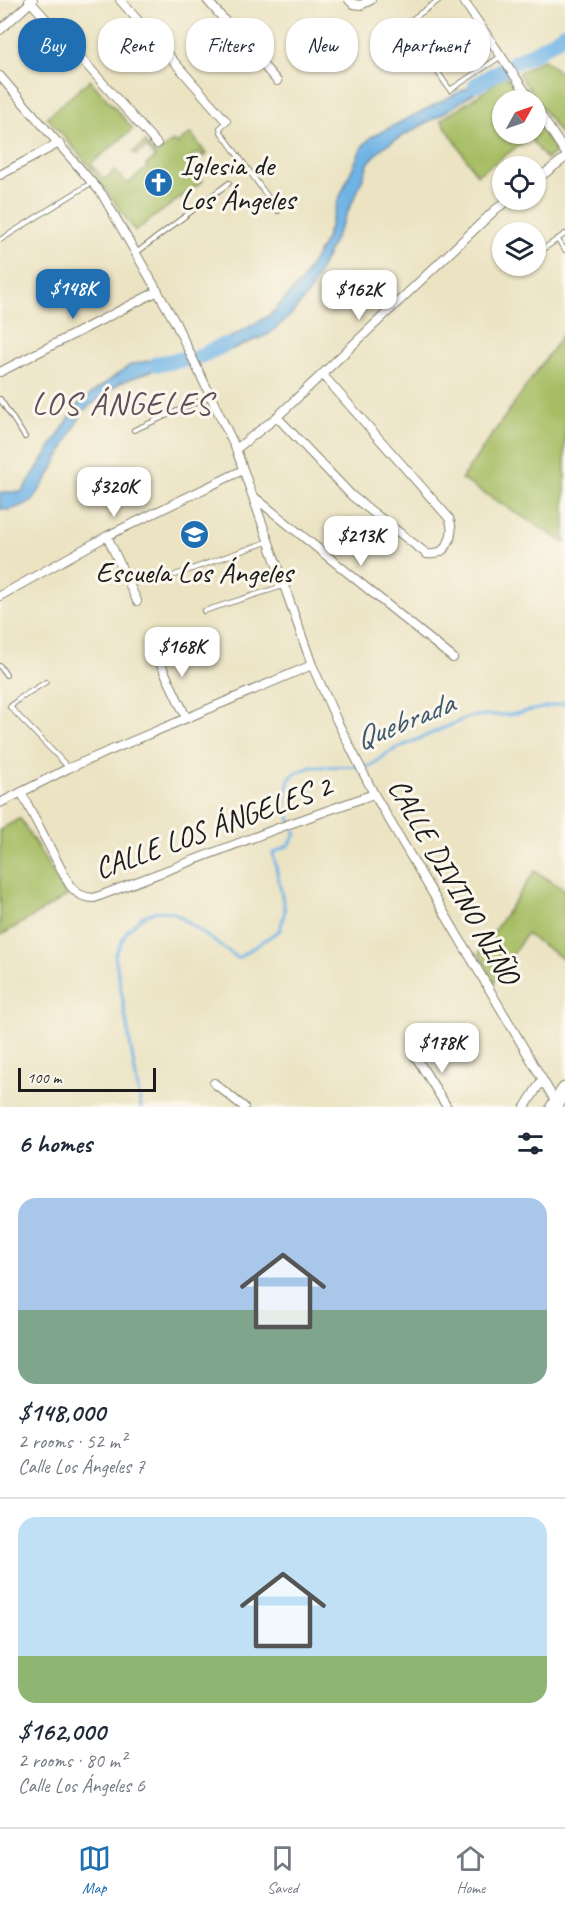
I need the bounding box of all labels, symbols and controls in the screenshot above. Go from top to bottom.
chip: Buy [18,18,86,72]
chip: Rent [98,18,174,72]
chip: Filters [186,18,274,72]
chip: New [286,18,358,72]
chip: Apartment [370,18,490,72]
north arrow [492,90,546,144]
map controls [492,90,546,276]
place label: Iglesia de Los Ángeles [180,146,298,218]
button: locate [492,156,546,210]
church icon: Iglesia de Los Ángeles [143,166,175,198]
button: layers [492,222,546,276]
pin: $148K [31,269,115,320]
pin: $162K [317,270,401,321]
text: $148K [50,276,96,301]
text: $162K [336,277,382,302]
district label: LOS ÁNGELES [32,383,217,424]
pin: $320K [72,467,156,518]
text: $320K [91,474,137,499]
pin: $213K [319,516,403,567]
school or university icon: Escuela Los Ángeles [178,519,210,551]
text: $213K [338,523,384,548]
place label: Escuela Los Ángeles [96,553,295,591]
pin: $168K [140,627,224,678]
text: $168K [159,634,205,659]
water label: Quebrada [348,681,462,759]
street label: CALLE LOS ÁNGELES 2 [89,766,339,887]
street label: CALLE DIVINO NIÑO [380,771,530,993]
pin: $178K [400,1023,484,1074]
text: $178K [419,1030,465,1055]
scale bar [18,1065,156,1092]
text: 100 m [27,1068,61,1088]
text: 6 homes [18,1127,92,1160]
icon: filters [514,1127,547,1160]
icon: home [229,1237,337,1345]
text: $148,000 [18,1396,105,1429]
text: 2 rooms · 52 m² [18,1429,126,1454]
text: Calle Los Ángeles 7 [18,1454,145,1479]
icon: home [229,1556,337,1664]
text: $162,000 [18,1715,106,1748]
text: 2 rooms · 80 m² [18,1748,126,1773]
text: Calle Los Ángeles 6 [18,1773,145,1798]
tab: Map [78,1842,111,1898]
tab: Saved [266,1842,299,1898]
tab: Home [454,1842,487,1898]

